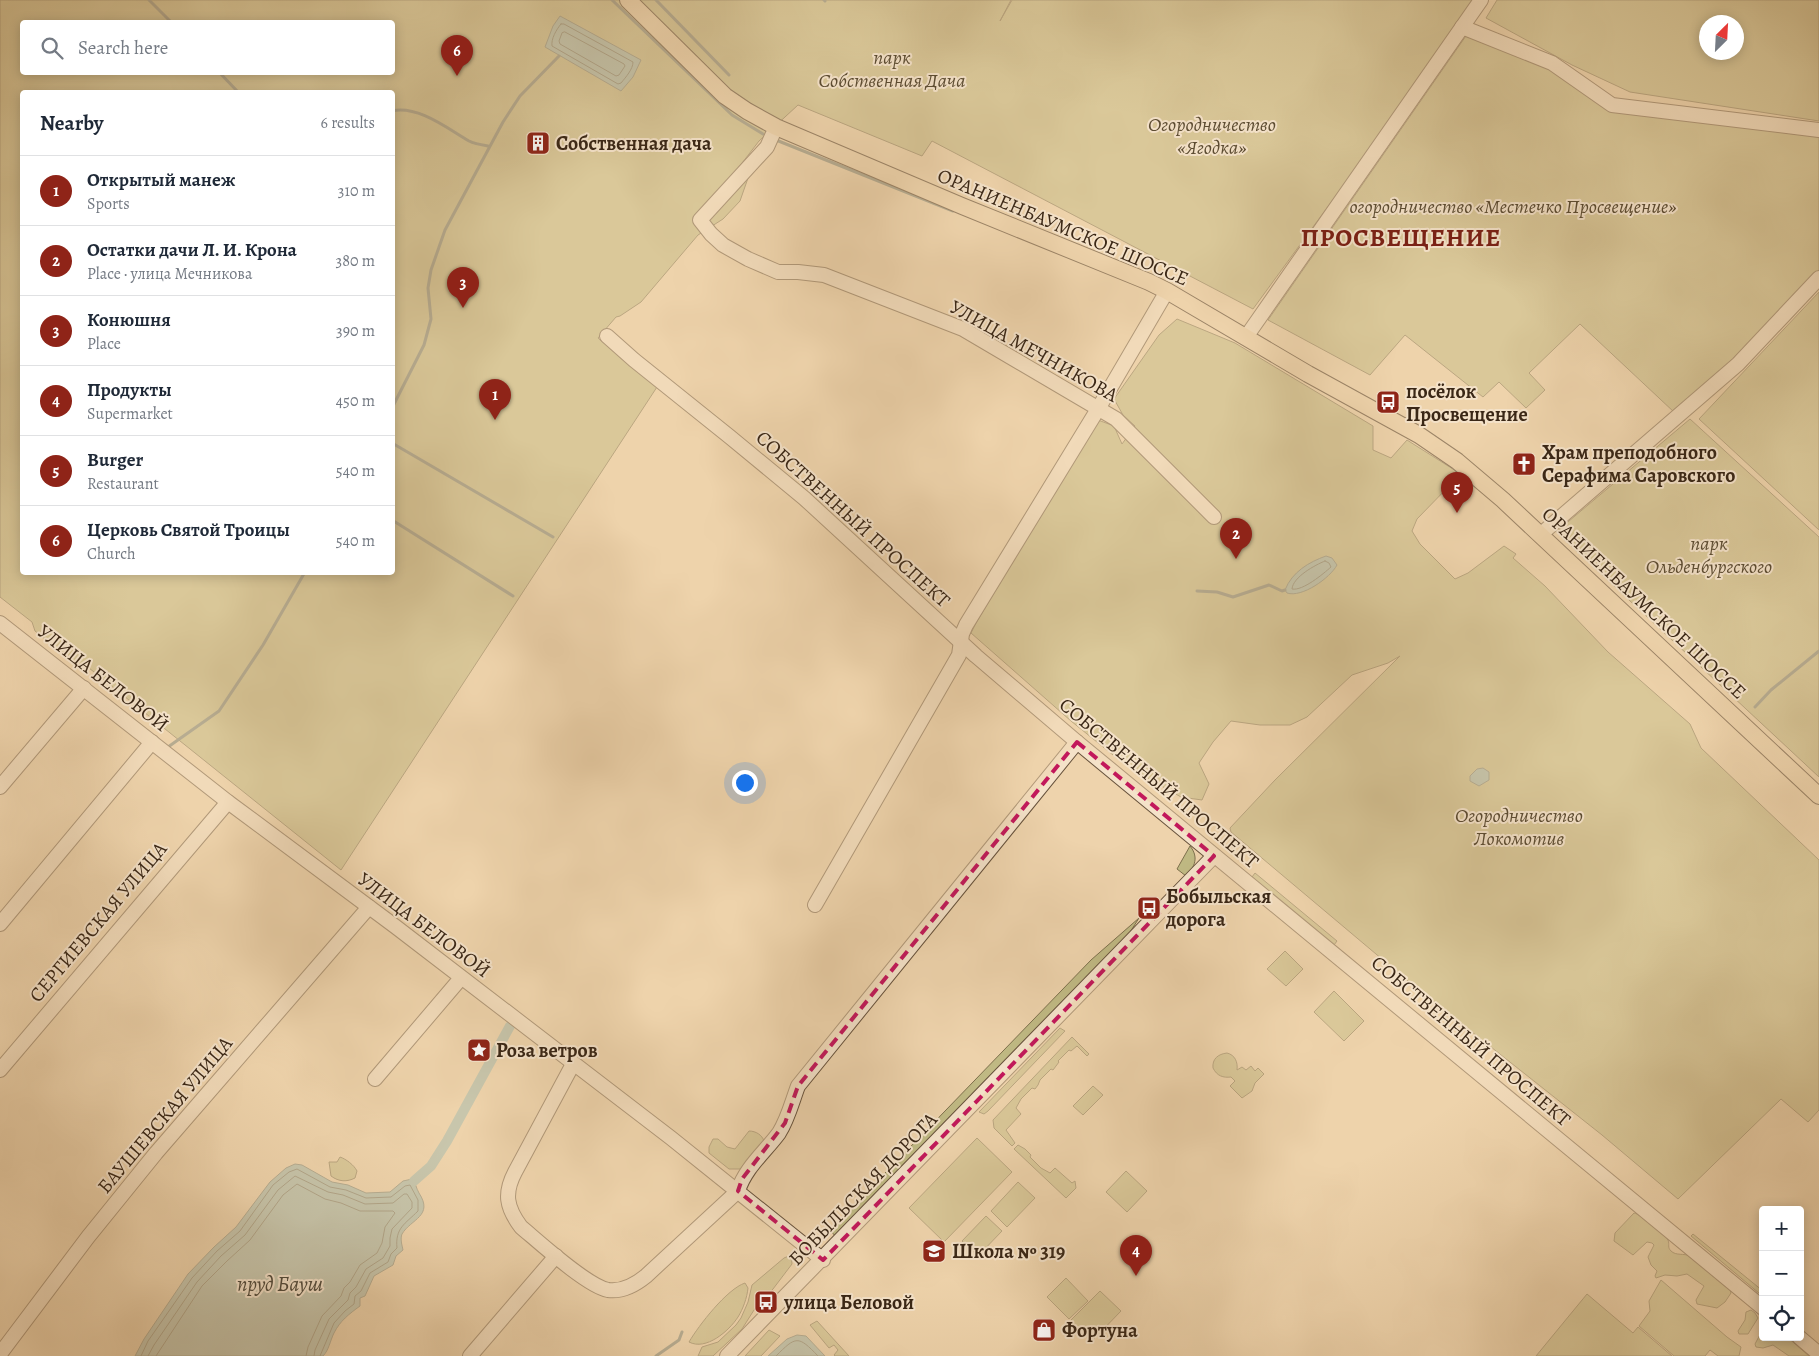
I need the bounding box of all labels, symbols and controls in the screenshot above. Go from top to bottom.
north arrow [1699,15,1744,60]
search box [20,20,395,75]
icon: search [38,34,66,62]
text: Search here [78,35,168,61]
pin: 6 [441,35,473,76]
park label: парк Собственная Дача [818,44,966,94]
text: Nearby [40,109,103,137]
park label: Огородничество «Ягодка» [1148,111,1276,161]
text: 6 results [321,112,375,134]
building icon: Собственная дача [525,130,551,156]
place label: Собственная дача [556,130,712,157]
street label: ОРАНИЕНБАУМСКОЕ ШОССЕ [933,162,1193,292]
text: Открытый манеж [87,167,235,193]
text: 1 [53,180,59,202]
text: 310 m [338,180,375,202]
text: Sports [87,193,130,215]
park label: огородничество «Местечко Просвещение» [1349,193,1677,220]
district label: ПРОСВЕЩЕНИЕ [1301,221,1501,255]
text: Остатки дачи Л. И. Крона [87,237,297,263]
text: 2 [52,250,60,272]
text: 380 m [336,250,375,272]
text: Place · улица Мечникова [87,263,252,285]
pin: 3 [447,267,479,308]
street label: УЛИЦА МЕЧНИКОВА [945,293,1123,409]
text: Конюшня [87,307,171,333]
text: 3 [53,320,59,342]
text: 390 m [336,320,375,342]
text: Place [87,333,121,355]
text: Продукты [87,377,172,403]
place label: посёлок Просвещение [1406,378,1528,428]
pin: 1 [479,379,511,420]
bus stop icon: посёлок Просвещение [1375,389,1401,415]
text: 4 [52,390,60,412]
text: 450 m [336,390,375,412]
text: Supermarket [87,403,173,425]
street label: СОБСТВЕННЫЙ ПРОСПЕКТ [750,424,956,614]
place label: Храм преподобного Серафима Саровского [1542,439,1735,489]
text: Burger [87,447,143,473]
church icon: Храм преподобного Серафима Саровского [1511,451,1537,477]
text: 5 [53,460,59,482]
text: 540 m [336,460,375,482]
pin: 5 [1441,472,1473,513]
text: Restaurant [87,473,159,495]
street label: ОРАНИЕНБАУМСКОЕ ШОССЕ [1536,501,1752,705]
text: Церковь Святой Троицы [87,517,290,543]
pin: 2 [1220,518,1252,559]
text: 6 [52,530,60,552]
text: 540 m [336,530,375,552]
park label: парк Ольденбургского [1646,530,1772,580]
text: Church [87,543,136,565]
street label: УЛИЦА БЕЛОВОЙ [32,618,174,738]
street label: СОБСТВЕННЫЙ ПРОСПЕКТ [1054,691,1264,875]
your location [732,770,758,796]
park label: Огородничество Локомотив [1455,802,1583,852]
street label: СЕРГИЕВСКАЯ УЛИЦА [23,836,173,1008]
street label: УЛИЦА БЕЛОВОЙ [352,866,496,984]
place label: Бобыльская дорога [1165,883,1271,933]
bus stop icon: Бобыльская дорога [1136,895,1162,921]
street label: СОБСТВЕННЫЙ ПРОСПЕКТ [1366,949,1576,1133]
street label: БАУШЕВСКАЯ УЛИЦА [91,1031,239,1199]
place icon: Роза ветров [466,1037,492,1063]
place label: Роза ветров [496,1037,598,1064]
street label: БОБЫЛЬСКАЯ ДОРОГА [783,1106,944,1272]
map controls [1759,1206,1804,1341]
button: + [1759,1206,1804,1251]
pin: 4 [1120,1235,1152,1276]
school or university icon: Школа № 319 [921,1238,947,1264]
place label: Школа № 319 [952,1238,1065,1265]
button: − [1759,1251,1804,1296]
water label: пруд Бауш [237,1270,323,1298]
bus stop icon: улица Беловой [753,1289,779,1315]
place label: улица Беловой [783,1289,914,1316]
button: locate [1759,1296,1804,1341]
shop icon: Фортуна [1031,1317,1057,1343]
place label: Фортуна [1062,1317,1138,1344]

